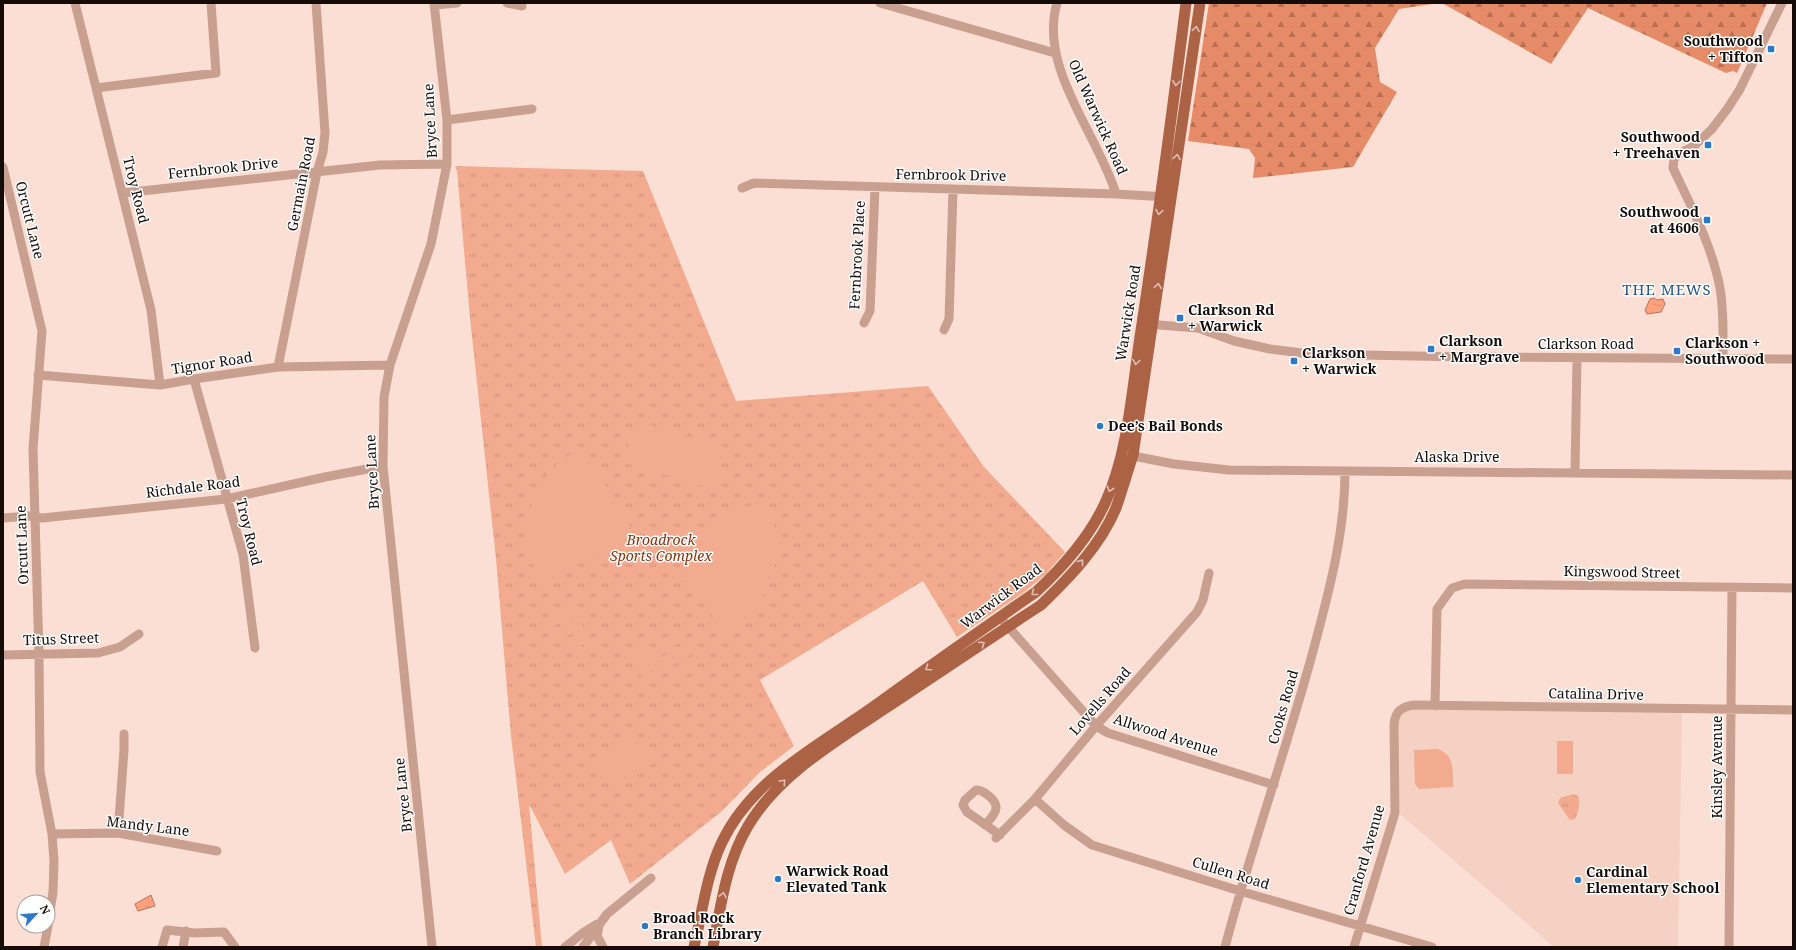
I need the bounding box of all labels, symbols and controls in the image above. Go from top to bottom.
one-way arrow [1191,26,1200,32]
place label: Southwood + Tifton [1684,31,1763,66]
marker: Southwood + Tifton [1766,44,1776,54]
street label: Old Warwick Road [1065,56,1133,178]
one-way arrow [1172,80,1181,86]
street label: Bryce Lane [418,83,441,159]
place label: Southwood + Treehaven [1612,127,1700,162]
street label: Germain Road [282,135,319,233]
marker: Southwood + Treehaven [1703,140,1713,150]
street label: Fernbrook Drive [167,152,279,183]
street label: Troy Road [119,154,154,226]
one-way arrow [1172,154,1181,160]
street label: Fernbrook Drive [895,164,1007,185]
street label: Orcutt Lane [12,179,49,261]
street label: Fernbrook Place [844,200,869,310]
place label: Southwood at 4606 [1620,202,1699,237]
one-way arrow [1155,209,1164,215]
marker: Southwood at 4606 [1702,215,1712,225]
street label: Warwick Road [1111,263,1145,362]
district label: THE MEWS [1622,279,1712,299]
one-way arrow [1153,283,1162,289]
place label: Clarkson Rd + Warwick [1188,300,1274,335]
marker: Clarkson Rd + Warwick [1175,313,1185,323]
place label: Clarkson + Margrave [1439,331,1519,366]
place label: Clarkson + Southwood [1685,333,1764,368]
street label: Clarkson Road [1538,334,1635,353]
place label: Clarkson + Warwick [1302,343,1377,378]
marker: Clarkson + Margrave [1426,344,1436,354]
marker: Clarkson + Southwood [1672,346,1682,356]
street label: Tignor Road [170,347,254,378]
marker: Clarkson + Warwick [1289,356,1299,366]
one-way arrow [1132,359,1141,365]
place label: Dee’s Bail Bonds [1108,416,1223,435]
marker: Dee’s Bail Bonds [1095,421,1105,431]
street label: Bryce Lane [360,434,383,510]
street label: Alaska Drive [1415,447,1499,466]
street label: Richdale Road [145,471,242,502]
one-way arrow [1106,486,1115,493]
street label: Troy Road [232,496,267,568]
street label: Orcutt Lane [11,505,32,585]
park label: Broadrock Sports Complex [610,530,712,565]
street label: Warwick Road [956,559,1046,632]
one-way arrow [1076,560,1083,567]
street label: Kingswood Street [1564,561,1681,582]
one-way arrow [1031,588,1038,595]
street label: Titus Street [23,628,99,649]
one-way arrow [977,642,984,649]
street label: Lovells Road [1065,662,1135,739]
one-way arrow [925,663,932,671]
street label: Cooks Road [1263,667,1302,746]
street label: Catalina Drive [1548,683,1644,704]
street label: Allwood Avenue [1111,709,1221,760]
street label: Kinsley Avenue [1707,715,1726,819]
street label: Bryce Lane [389,757,416,833]
one-way arrow [778,780,785,787]
street label: Cranford Avenue [1339,802,1388,917]
street label: Mandy Lane [106,811,191,840]
street label: Cullen Road [1190,852,1273,893]
place label: Warwick Road Elevated Tank [786,861,889,896]
place label: Cardinal Elementary School [1586,862,1719,897]
marker: Warwick Road Elevated Tank [773,874,783,884]
marker: Cardinal Elementary School [1573,875,1583,885]
one-way arrow [719,892,727,898]
north arrow [16,894,56,934]
text: N [37,902,54,917]
place label: Broad Rock Branch Library [653,908,762,943]
marker: Broad Rock Branch Library [640,921,650,931]

